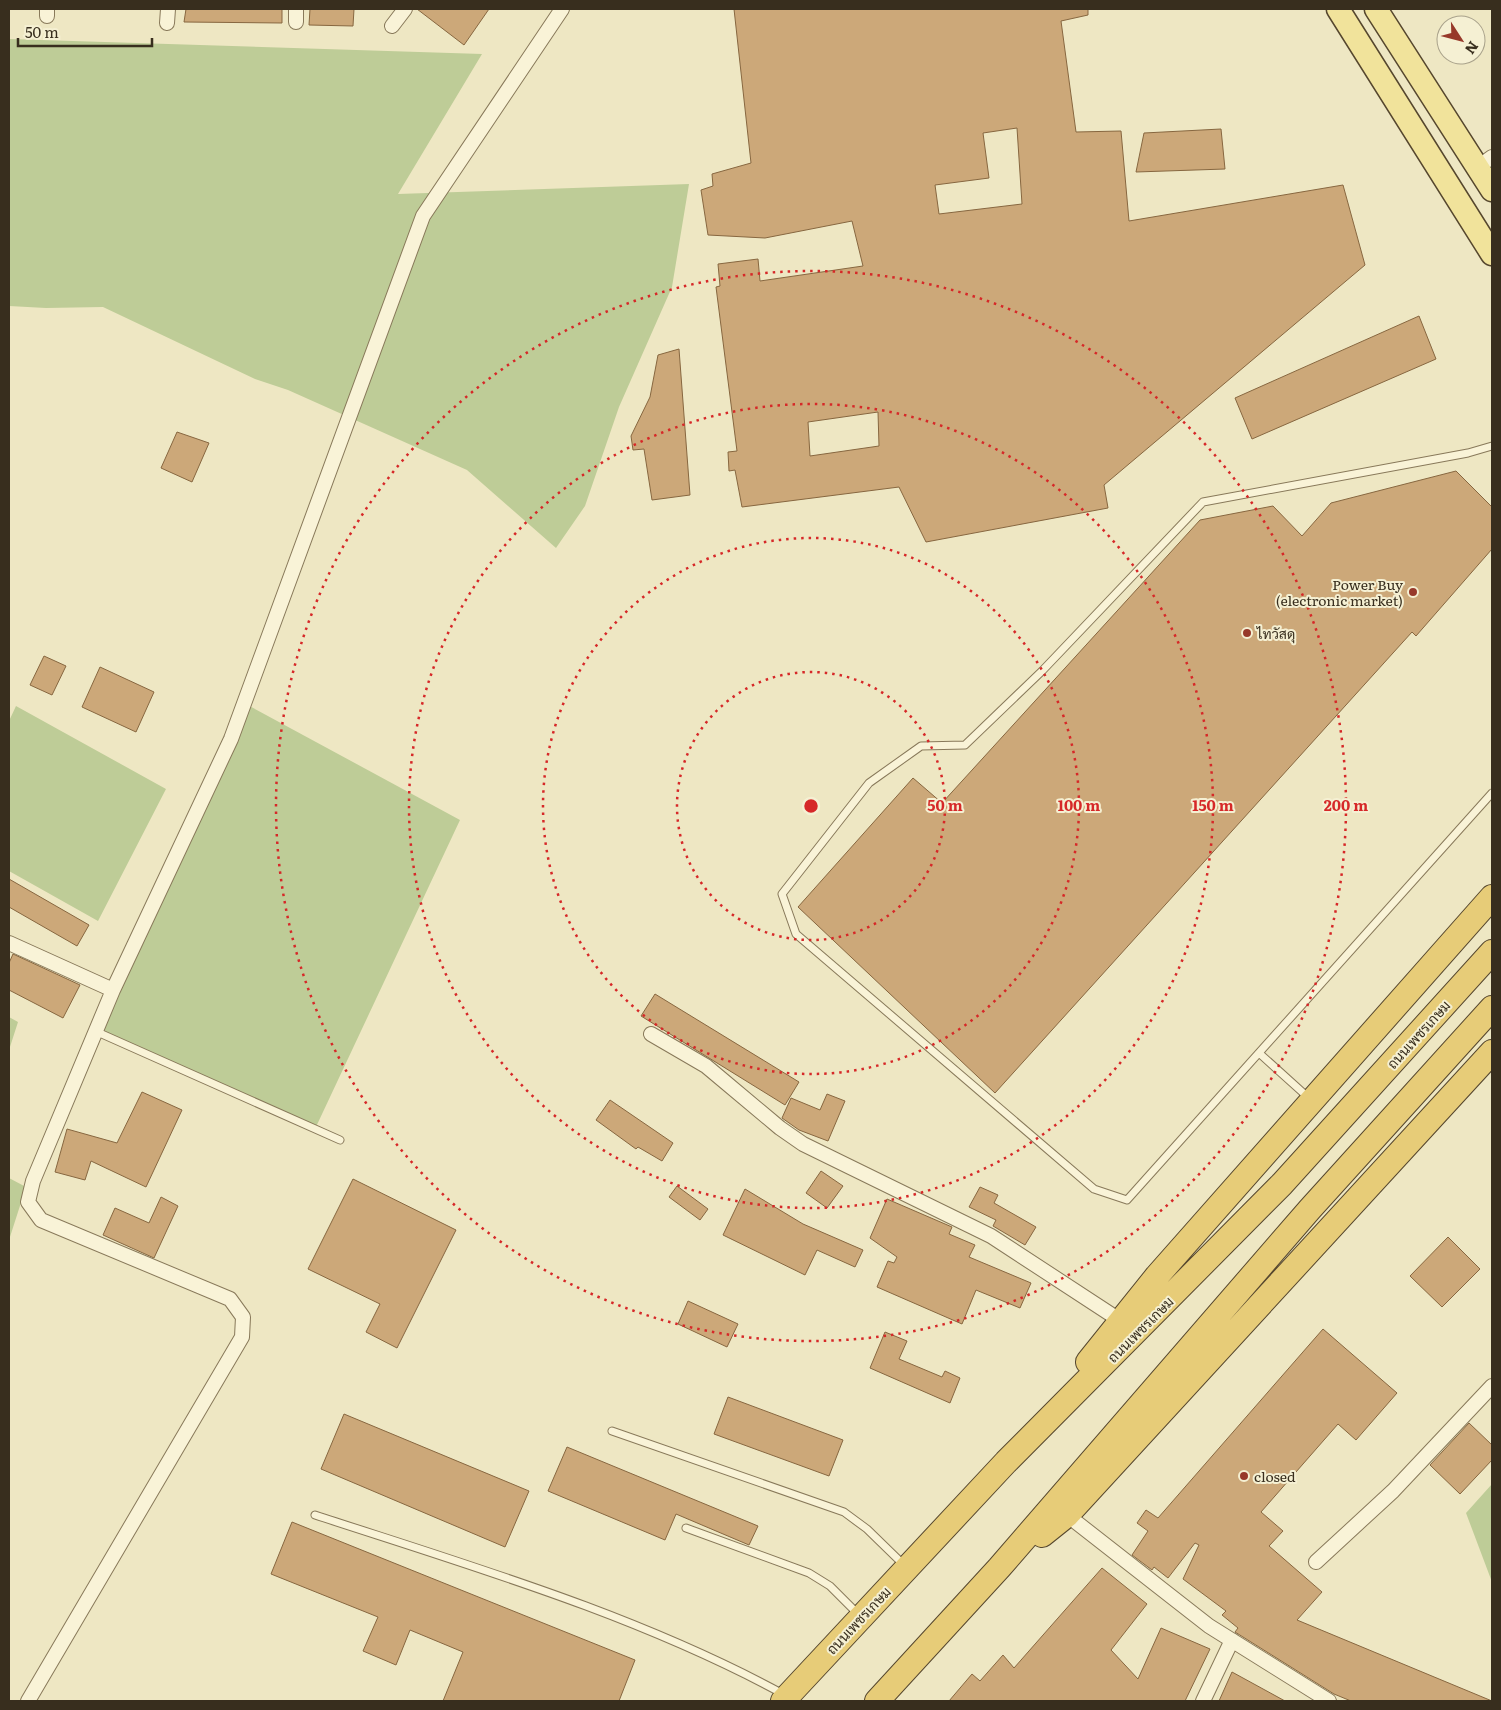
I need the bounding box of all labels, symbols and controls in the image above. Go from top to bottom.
scale bar [18,15,151,47]
north arrow [1436,15,1486,65]
text: 50 m [25,20,59,43]
text: N [1461,38,1484,59]
place label: Power Buy (electronic market) [1276,574,1404,610]
marker: Power Buy (electronic market) [1407,586,1419,598]
place label: ไทวัสดุ [1256,623,1295,644]
marker: ไทวัสดุ [1241,627,1253,639]
text: 50 m [927,793,963,816]
text: 100 m [1058,793,1100,816]
text: 150 m [1192,793,1234,816]
text: 200 m [1324,793,1368,816]
centre of rings [802,797,820,815]
street label: ถนนเพชรเกษม [1382,995,1454,1073]
street label: ถนนเพชรเกษม [1102,1291,1178,1367]
place label: closed [1254,1466,1296,1486]
marker: closed [1238,1470,1250,1482]
street label: ถนนเพชรเกษม [821,1582,895,1658]

